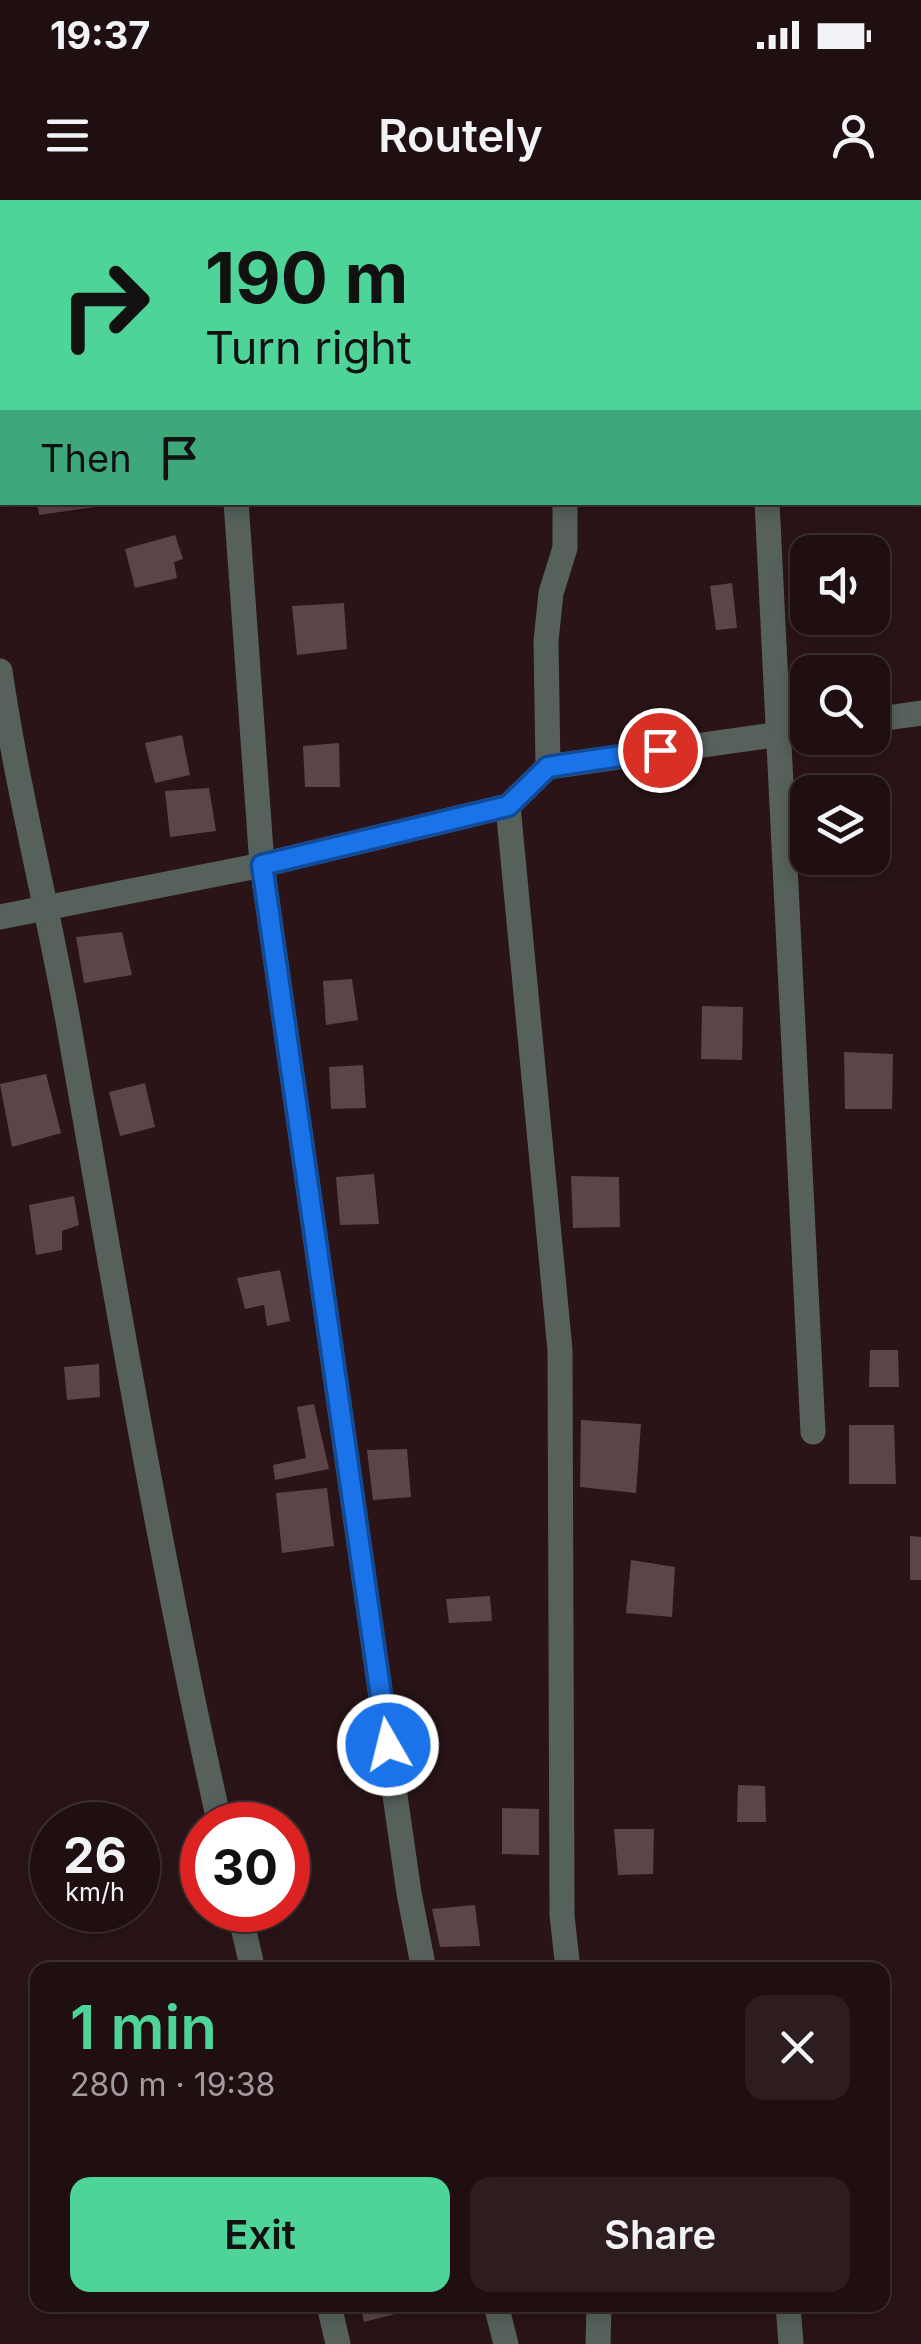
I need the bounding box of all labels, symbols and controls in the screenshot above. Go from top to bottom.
text: 19:37 [50,12,150,58]
icon: menu [40,108,95,163]
text: Routely [378,108,543,163]
icon: person [826,108,881,163]
text: 190 m [205,235,408,320]
icon: right [40,240,170,370]
text: Turn right [205,320,412,375]
icon: arrive [152,430,207,485]
text: Then [40,435,132,481]
map controls [790,535,890,875]
button: sound [790,535,890,635]
button: search [790,655,890,755]
pin [618,708,703,793]
icon: arrive [633,723,688,778]
button: layers [790,775,890,875]
position arrow [336,1693,440,1797]
speed limit sign: 30 [180,1802,310,1932]
text: 26 [63,1825,127,1885]
text: km/h [65,1877,125,1907]
text: 1 min [70,1991,217,2063]
button: close [745,1995,850,2100]
text: 280 m · 19:38 [70,2065,275,2104]
button: Exit [70,2177,450,2292]
button: Share [470,2177,850,2292]

